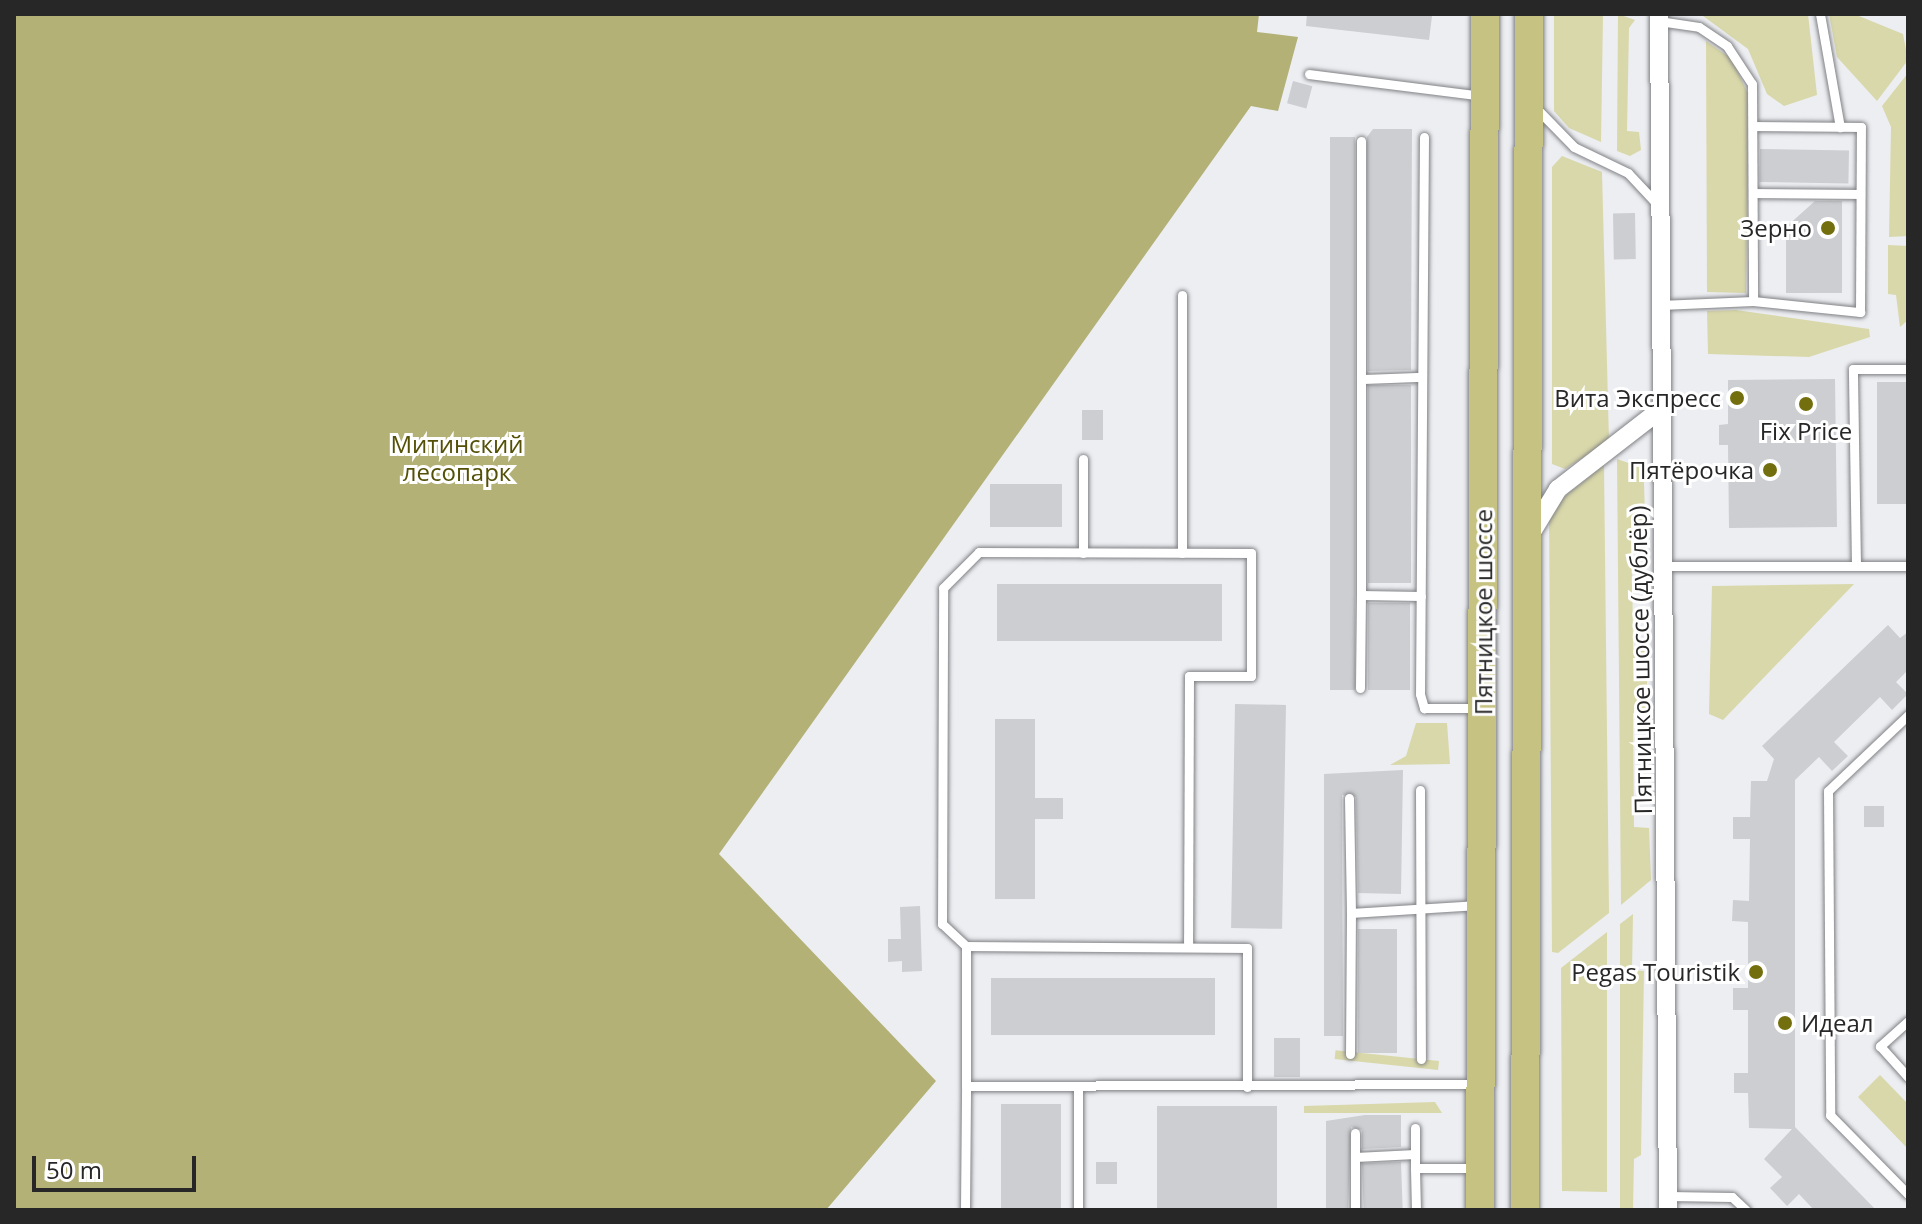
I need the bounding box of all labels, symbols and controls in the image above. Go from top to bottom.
place label: Зерно [1740,214,1812,242]
marker: Зерно [1819,219,1837,237]
place label: Вита Экспресс [1554,384,1721,412]
marker: Вита Экспресс [1728,389,1746,407]
marker: Fix Price [1797,395,1815,413]
place label: Fix Price [1760,417,1852,445]
park label: Митинский лесопарк [391,430,523,486]
place label: Пятёрочка [1629,456,1754,484]
marker: Пятёрочка [1761,461,1779,479]
street label: Пятницкое шоссе (дублёр) [1623,505,1657,815]
street label: Пятницкое шоссе [1469,509,1497,715]
place label: Pegas Touristik [1571,958,1740,986]
marker: Pegas Touristik [1747,963,1765,981]
place label: Идеал [1801,1009,1874,1037]
marker: Идеал [1776,1014,1794,1032]
scale bar [36,1140,200,1190]
text: 50 m [46,1153,102,1186]

